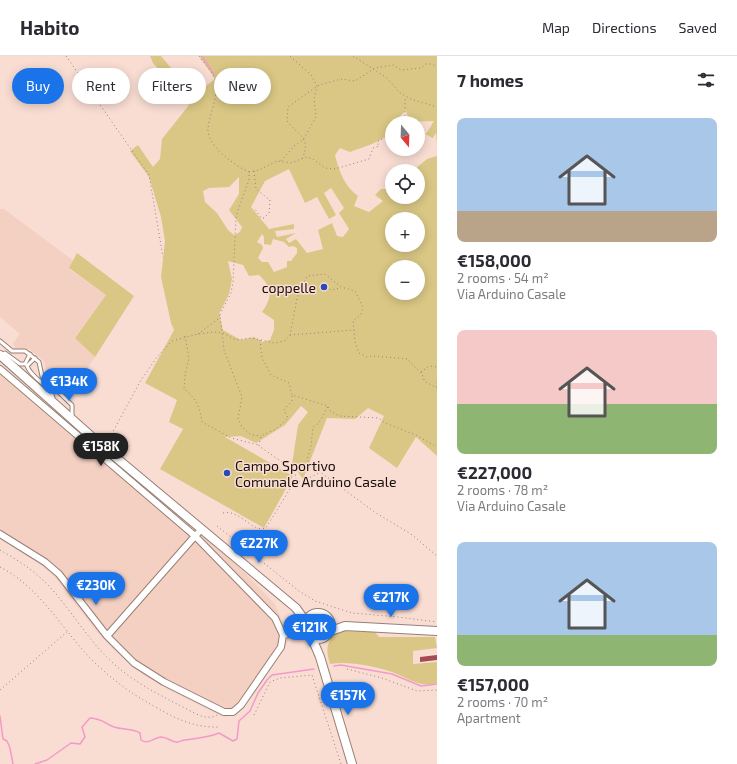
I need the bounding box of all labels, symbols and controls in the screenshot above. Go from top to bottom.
text: Habito [20,16,80,39]
text: Map [542,19,570,36]
text: Directions [592,19,657,36]
text: Saved [679,19,717,36]
chip: Buy [12,68,64,104]
chip: Rent [72,68,130,104]
chip: Filters [138,68,206,104]
chip: New [214,68,271,104]
icon: filters [695,69,717,91]
text: 7 homes [457,70,524,90]
north arrow [385,116,425,156]
map controls [385,116,425,300]
icon: home [551,144,623,216]
button: locate [385,164,425,204]
button: + [385,212,425,252]
text: €158,000 [457,250,532,270]
button: − [385,260,425,300]
text: 2 rooms · 54 m² [457,270,549,286]
place label: coppelle [262,279,316,296]
marker: coppelle [319,282,329,292]
text: Via Arduino Casale [457,286,566,302]
icon: home [551,356,623,428]
pin: €134K [41,368,97,402]
text: €134K [50,373,88,389]
pin: €158K [73,433,129,467]
text: €158K [82,438,120,454]
place label: Campo Sportivo Comunale Arduino Casale [235,457,396,490]
text: €227,000 [457,462,532,482]
marker: Campo Sportivo Comunale Arduino Casale [222,468,232,478]
text: 2 rooms · 78 m² [457,482,548,498]
text: Via Arduino Casale [457,498,566,514]
pin: €227K [231,530,287,564]
text: €227K [240,535,278,551]
icon: home [551,568,623,640]
pin: €230K [68,572,124,606]
text: €230K [76,577,116,593]
pin: €217K [363,584,419,618]
text: €217K [373,589,409,605]
pin: €121K [282,614,338,648]
text: €121K [292,619,328,635]
text: €157,000 [457,674,529,694]
pin: €157K [320,682,376,716]
text: €157K [330,687,366,703]
text: 2 rooms · 70 m² [457,694,548,710]
text: Apartment [457,710,521,726]

